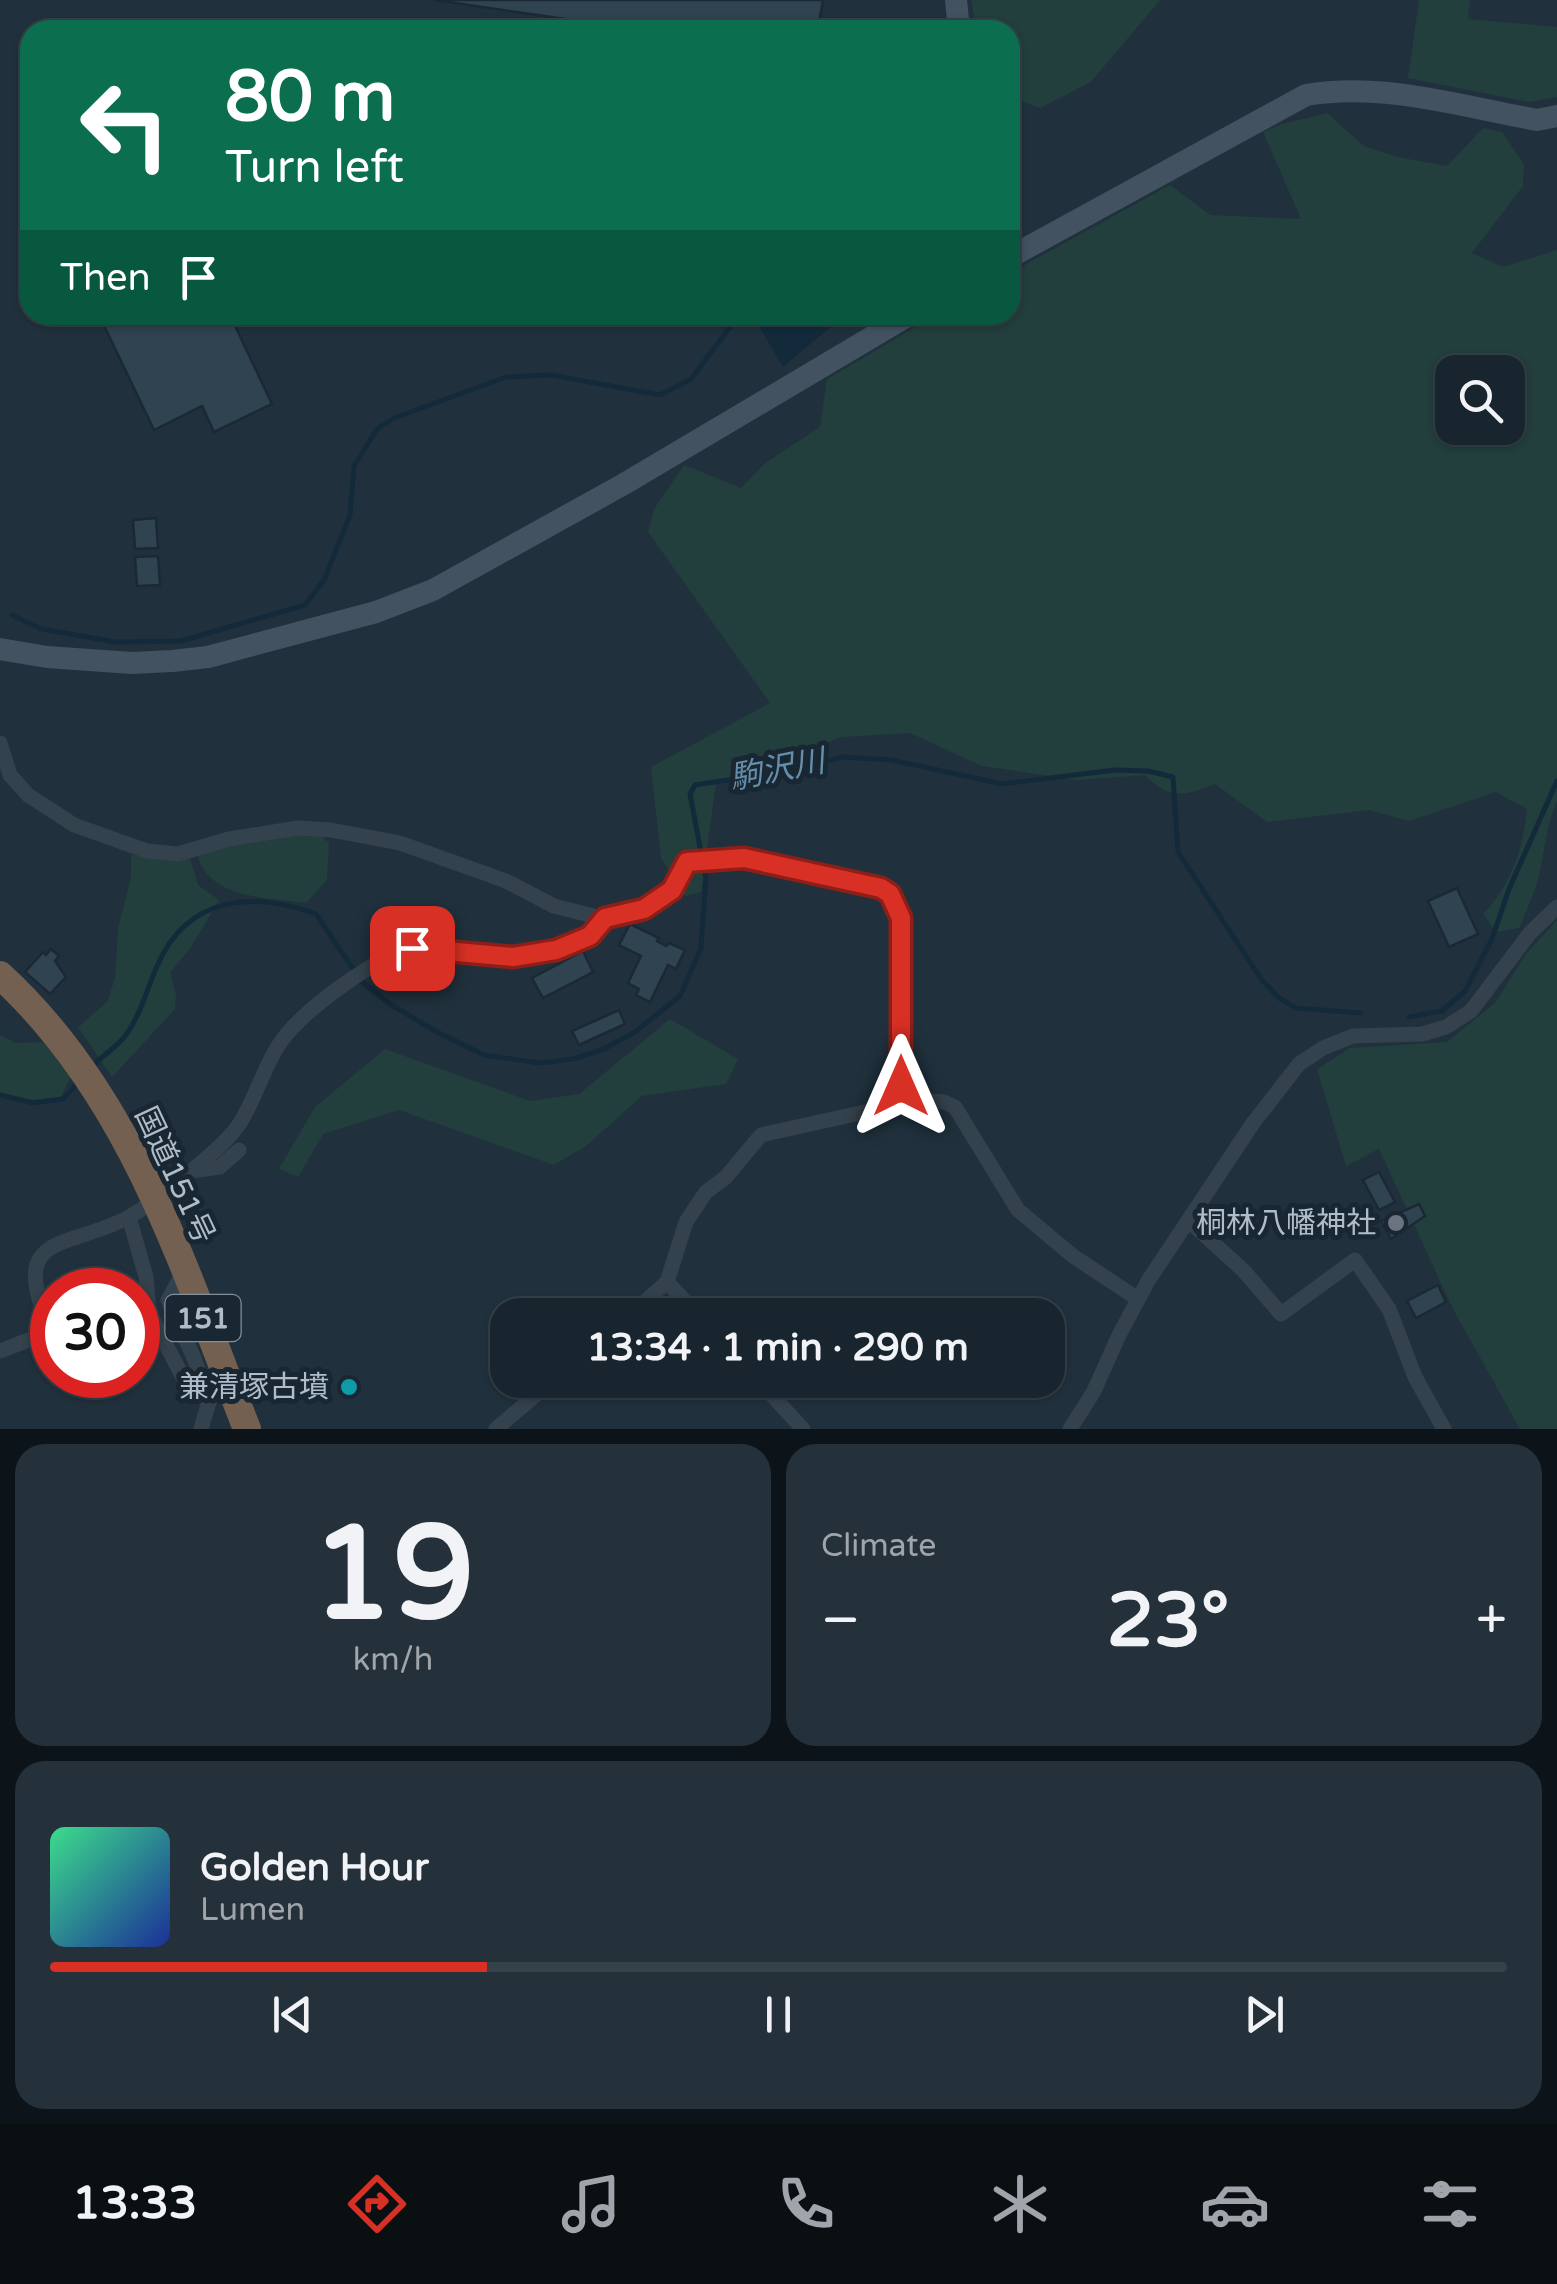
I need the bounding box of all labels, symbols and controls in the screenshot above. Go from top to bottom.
text: 80 m [225,56,395,140]
icon: left [60,60,190,190]
text: Turn left [225,141,404,195]
icon: arrive [171,250,226,305]
text: Then [60,255,151,301]
map controls [1435,355,1525,445]
button: search [1435,355,1525,445]
water label: 駒沢川 [726,742,831,798]
pin [370,906,455,991]
icon: arrive [385,921,440,976]
position arrow [849,1034,953,1138]
street label: 国道151号 [127,1101,222,1249]
place label: 桐林八幡神社 [1196,1205,1376,1242]
marker: 桐林八幡神社 [1385,1212,1407,1234]
speed limit sign: 30 [30,1268,160,1398]
road number: 151 [166,1295,240,1341]
text: 13:34 · 1 min · 290 m [586,1325,969,1371]
place label: 兼清塚古墳 [179,1369,329,1406]
marker: 兼清塚古墳 [338,1376,360,1398]
text: 19 [311,1498,475,1654]
text: Climate [821,1527,936,1565]
text: 23° [1107,1576,1229,1666]
text: − [821,1588,860,1654]
text: + [1476,1588,1507,1654]
text: km/h [353,1641,433,1679]
text: Golden Hour [200,1845,429,1891]
text: Lumen [200,1891,305,1929]
icon: previous [265,1987,320,2042]
icon: pause [751,1987,806,2042]
icon: next [1237,1987,1292,2042]
icon: directions [342,2169,412,2239]
icon: music [556,2169,626,2239]
icon: phone [771,2169,841,2239]
icon: climate [985,2169,1055,2239]
icon: car [1200,2169,1270,2239]
icon: filters [1415,2169,1485,2239]
text: 13:33 [72,2177,197,2231]

